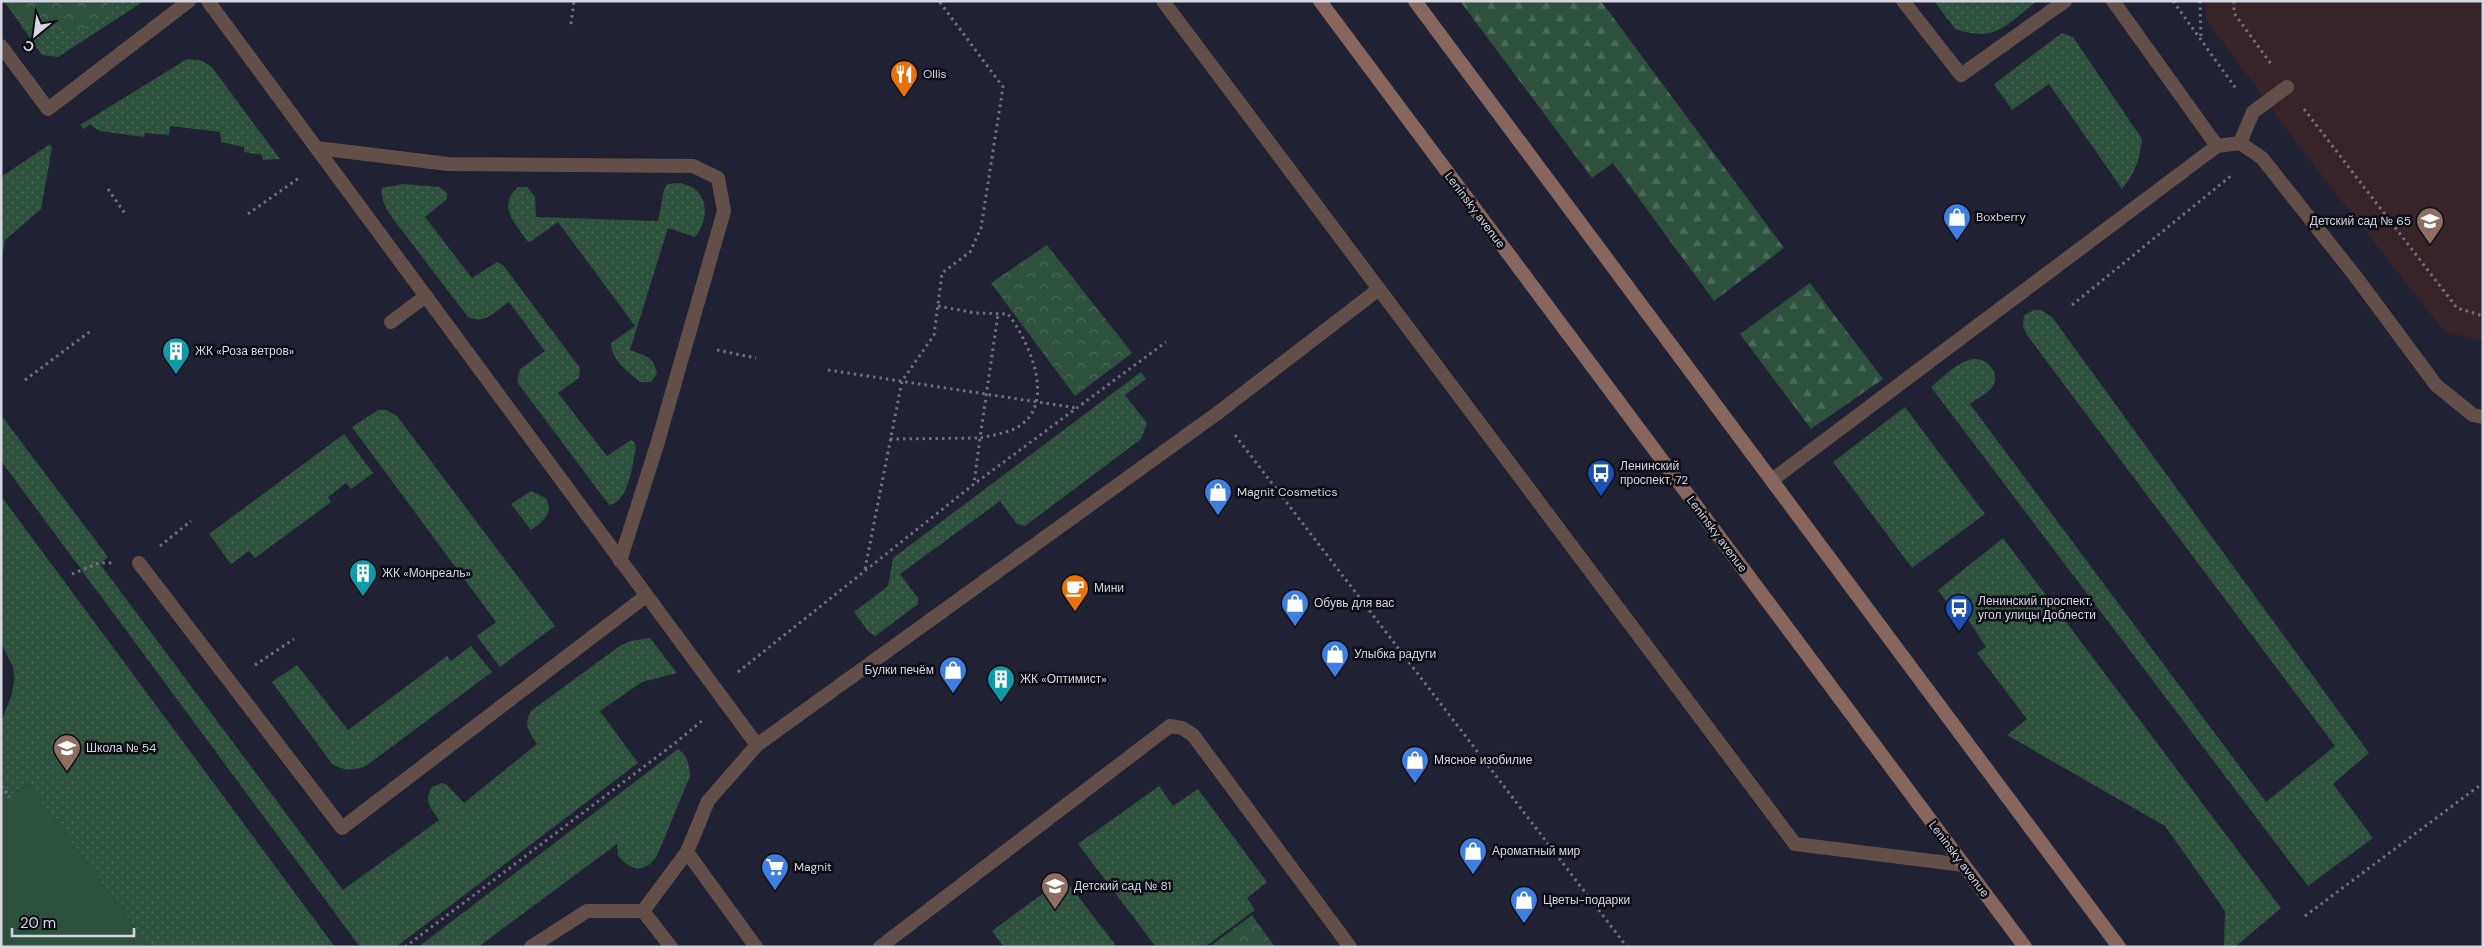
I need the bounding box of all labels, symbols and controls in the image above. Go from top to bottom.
north arrow [10,10,60,60]
text: С [20,36,37,57]
restaurant icon: Ollis [889,59,919,98]
place label: Ollis [923,66,947,82]
street label: Leninsky avenue [1441,169,1509,251]
shop icon: Boxberry [1942,202,1972,241]
school or university icon: Детский сад № 65 [2415,206,2445,245]
place label: Boxberry [1976,209,2026,225]
place label: Детский сад № 65 [2310,213,2411,229]
building icon: ЖК «Роза ветров» [161,336,191,375]
place label: ЖК «Роза ветров» [195,343,294,359]
bus stop icon: Ленинский проспект, 72 [1586,458,1616,497]
place label: Ленинский проспект, 72 [1620,458,1688,488]
shop icon: Magnit Cosmetics [1203,477,1233,516]
place label: Magnit Cosmetics [1237,484,1338,500]
street label: Leninsky avenue [1683,493,1751,575]
building icon: ЖК «Монреаль» [348,558,378,597]
place label: ЖК «Монреаль» [382,565,471,581]
cafe icon: Мини [1060,573,1090,612]
place label: Мини [1094,580,1124,596]
shop icon: Обувь для вас [1280,588,1310,627]
bus stop icon: Ленинский проспект, угол улицы Доблести [1944,593,1974,632]
place label: Ленинский проспект, угол улицы Доблести [1978,593,2096,623]
place label: Обувь для вас [1314,595,1394,611]
shop icon: Улыбка радуги [1320,639,1350,678]
place label: Улыбка радуги [1354,646,1436,662]
shop icon: Булки печём [938,655,968,694]
place label: Булки печём [865,662,934,678]
building icon: ЖК «Оптимист» [986,664,1016,703]
place label: ЖК «Оптимист» [1020,671,1107,687]
school or university icon: Школа № 54 [52,733,82,772]
place label: Школа № 54 [86,740,156,756]
shop icon: Мясное изобилие [1400,745,1430,784]
place label: Мясное изобилие [1434,752,1533,768]
street label: Leninsky avenue [1925,818,1993,900]
shop icon: Ароматный мир [1458,836,1488,875]
place label: Ароматный мир [1492,843,1581,859]
supermarket icon: Magnit [760,852,790,891]
place label: Magnit [794,859,832,875]
school or university icon: Детский сад № 81 [1040,871,1070,910]
place label: Детский сад № 81 [1074,878,1171,894]
shop icon: Цветы-подарки [1509,885,1539,924]
place label: Цветы-подарки [1543,892,1630,908]
scale bar [12,906,135,938]
text: 20 m [20,913,56,933]

